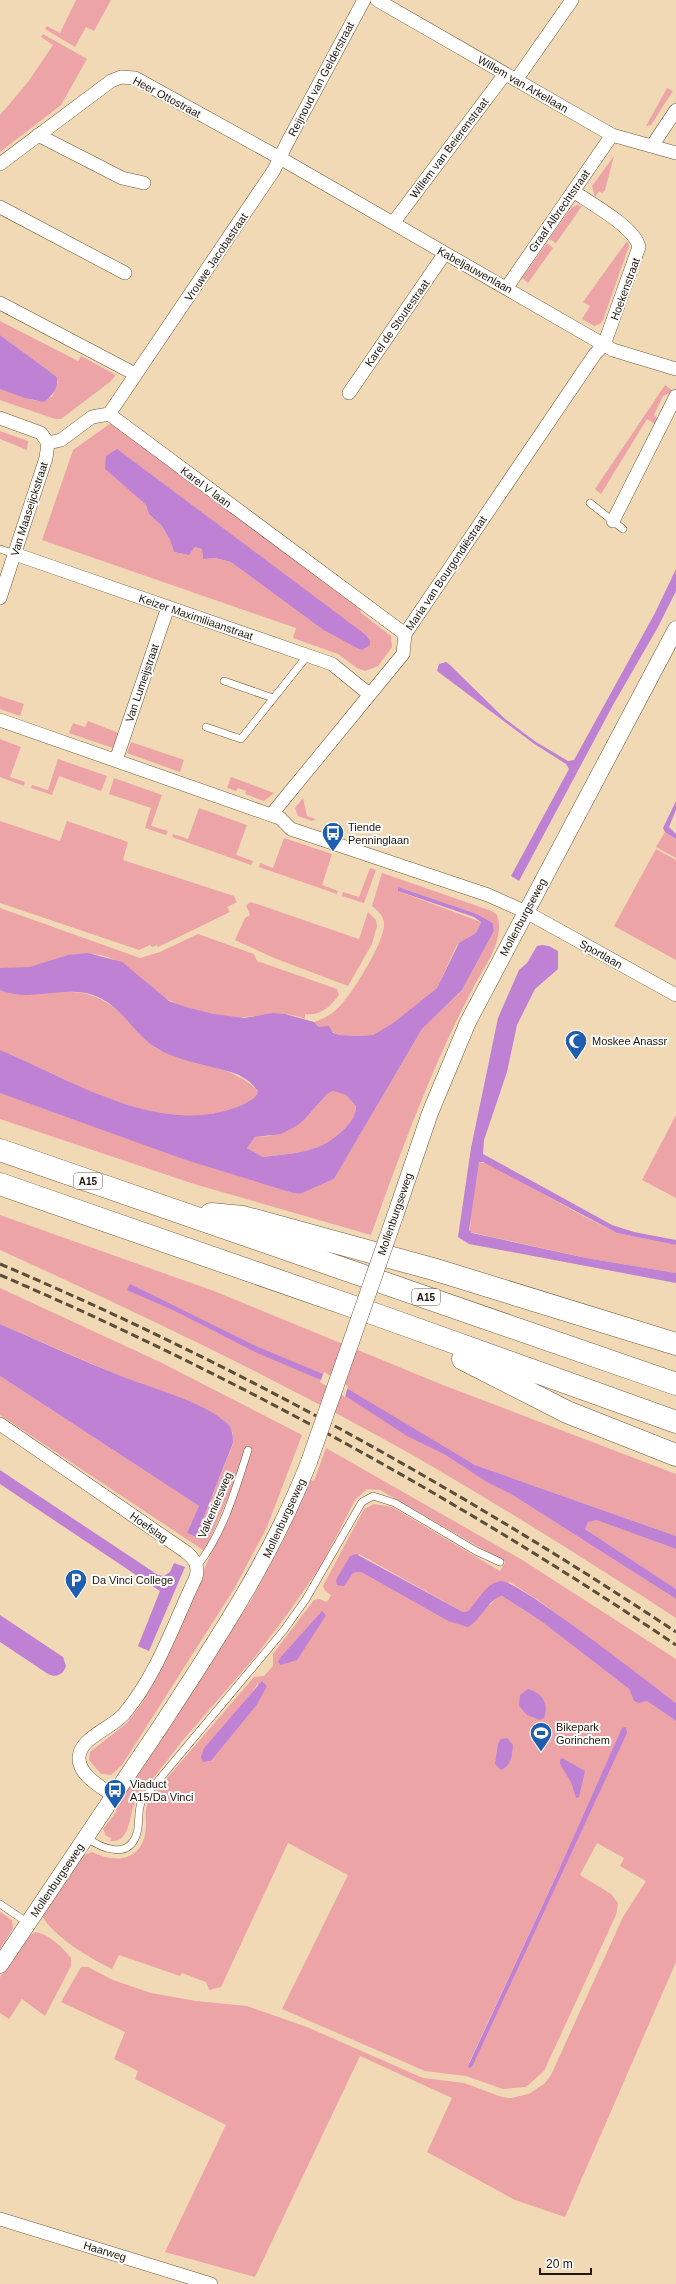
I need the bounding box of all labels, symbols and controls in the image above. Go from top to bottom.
street label: Reijnoud van Gelderstraat [286,20,356,138]
street label: Willem van Arkellaan [476,53,570,115]
street label: Heer Ottostraat [131,74,203,120]
street label: Willem van Beierenstraat [407,96,491,200]
street label: Graaf Albrechtstraat [526,167,592,255]
street label: Vrouwe Jacobastraat [182,211,250,303]
street label: Kabeljauwenlaan [435,244,515,296]
street label: Hoekenstraat [608,256,642,322]
street label: Karel de Stoutestraat [362,277,432,369]
street label: Van Maaseijckstraat [8,460,50,558]
street label: Karel V laan [178,464,234,510]
street label: Maria van Bourgondiëstraat [403,514,489,632]
street label: Keizer Maximiliaanstraat [137,592,255,642]
street label: Van Lumeijstraat [123,642,161,724]
bus stop icon: Tiende Penninglaan [320,820,346,853]
place label: Tiende Penninglaan [348,821,409,846]
street label: Mollenburgseweg [497,876,549,958]
street label: Sportlaan [577,937,625,971]
mosque icon: Moskee Anassr [563,1028,589,1061]
place label: Moskee Anassr [592,1035,668,1047]
street label: Mollenburgseweg [375,1171,415,1257]
road number: A15 [74,1173,102,1189]
road number: A15 [412,1289,440,1305]
street label: Valkeniersweg [196,1470,234,1540]
street label: Mollenburgseweg [260,1476,308,1560]
street label: Hoefslag [128,1510,170,1544]
parking icon: Da Vinci College [63,1567,89,1600]
place label: Da Vinci College [92,1574,173,1586]
sports icon: Bikepark Gorinchem [528,1720,554,1753]
place label: Bikepark Gorinchem [556,1721,610,1746]
bus stop icon: Viaduct A15/Da Vinci [102,1777,128,1810]
place label: Viaduct A15/Da Vinci [130,1778,193,1803]
street label: Mollenburgseweg [28,1841,86,1919]
street label: Haarweg [82,2239,128,2263]
scale bar [540,2250,591,2276]
text: 20 m [546,2257,573,2271]

